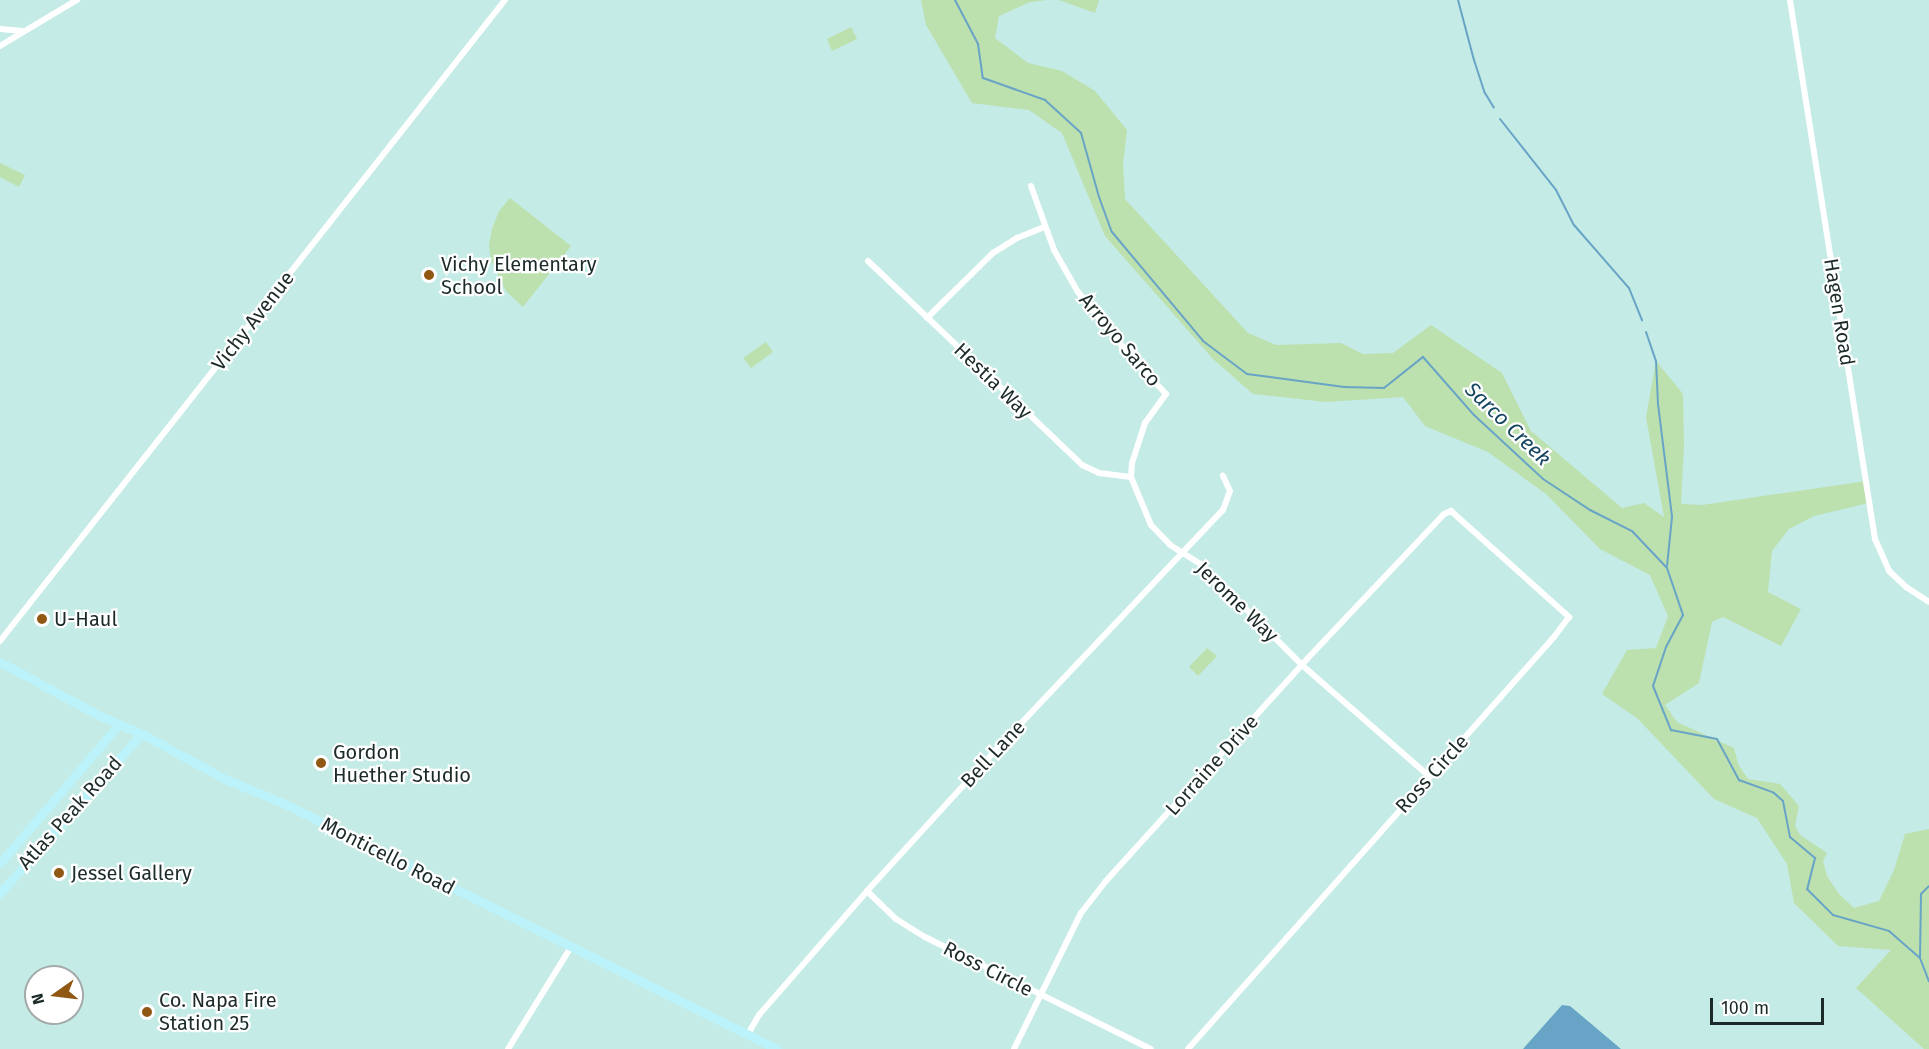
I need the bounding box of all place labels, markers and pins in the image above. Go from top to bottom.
place label: Vichy Elementary School [441,252,597,299]
marker: Vichy Elementary School [422,268,436,282]
place label: U-Haul [54,607,117,631]
marker: U-Haul [35,612,49,626]
place label: Gordon Huether Studio [333,740,471,787]
marker: Gordon Huether Studio [314,756,328,770]
place label: Jessel Gallery [71,861,192,885]
marker: Jessel Gallery [52,866,66,880]
place label: Co. Napa Fire Station 25 [159,988,277,1035]
marker: Co. Napa Fire Station 25 [140,1005,154,1019]

